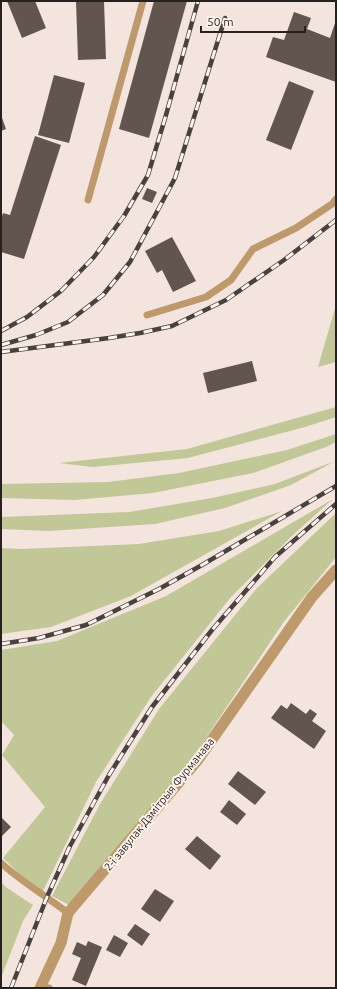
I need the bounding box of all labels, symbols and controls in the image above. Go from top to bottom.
scale bar [201,8,305,34]
text: 50 m [207,15,234,28]
street label: 2-і завулак Дзмітрыя Фурманава [102,735,216,873]

